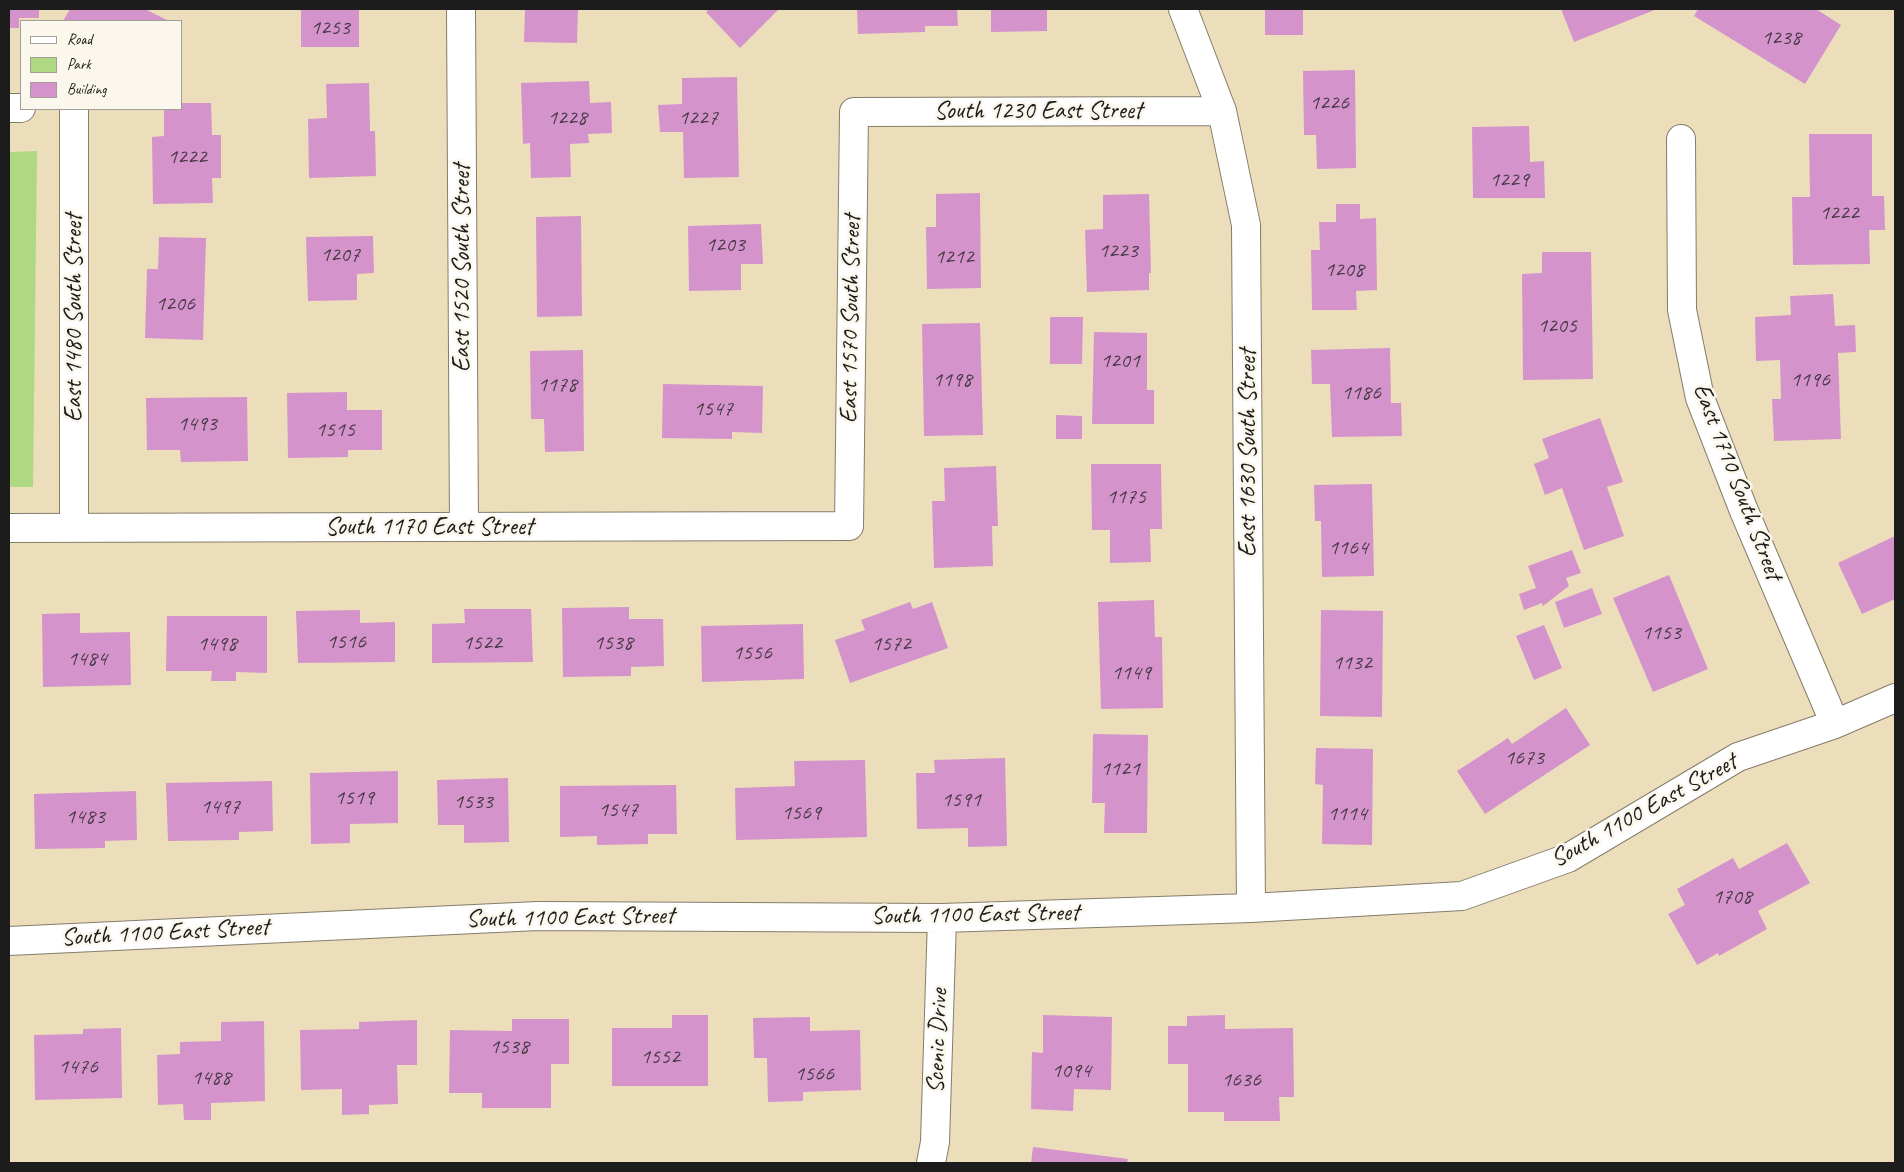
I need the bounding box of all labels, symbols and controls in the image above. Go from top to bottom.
house number: 1253 [310,15,350,41]
legend [20,20,182,110]
house number: 1238 [1761,25,1801,51]
text: Road [67,30,92,49]
text: Park [67,55,91,74]
text: Building [67,80,106,99]
house number: 1226 [1309,90,1349,116]
street label: South 1230 East Street [934,96,1142,126]
house number: 1228 [547,105,587,131]
house number: 1227 [678,105,718,131]
house number: 1222 [167,144,207,170]
street label: East 1520 South Street [447,164,477,372]
house number: 1229 [1489,167,1529,193]
house number: 1222 [1819,200,1859,226]
street label: East 1480 South Street [59,214,89,422]
street label: East 1570 South Street [834,215,868,423]
house number: 1203 [705,232,745,258]
house number: 1223 [1098,238,1138,264]
house number: 1207 [320,242,360,268]
house number: 1212 [934,244,974,270]
house number: 1208 [1324,257,1364,283]
house number: 1206 [155,291,195,317]
house number: 1205 [1537,313,1577,339]
house number: 1201 [1100,348,1140,374]
street label: East 1630 South Street [1233,349,1263,557]
house number: 1198 [932,367,972,393]
house number: 1196 [1790,367,1830,393]
house number: 1178 [537,372,577,398]
street label: East 1710 South Street [1686,379,1788,585]
house number: 1186 [1341,380,1381,406]
house number: 1547 [693,396,733,422]
house number: 1493 [177,411,217,437]
house number: 1515 [315,417,355,443]
house number: 1175 [1106,484,1146,510]
street label: South 1170 East Street [325,512,533,542]
house number: 1164 [1328,535,1368,561]
house number: 1153 [1641,620,1681,646]
house number: 1516 [326,629,366,655]
house number: 1522 [462,630,502,656]
house number: 1538 [593,630,633,656]
house number: 1498 [197,631,237,657]
house number: 1572 [871,631,911,657]
house number: 1556 [732,640,772,666]
house number: 1484 [67,646,107,672]
house number: 1132 [1332,650,1372,676]
house number: 1149 [1111,660,1151,686]
house number: 1673 [1504,745,1544,771]
street label: South 1100 East Street [1546,747,1742,875]
house number: 1121 [1100,756,1140,782]
house number: 1519 [334,785,374,811]
house number: 1591 [941,787,981,813]
house number: 1533 [453,789,493,815]
house number: 1497 [200,794,240,820]
house number: 1547 [598,797,638,823]
house number: 1569 [781,800,821,826]
house number: 1114 [1327,801,1367,827]
house number: 1483 [65,804,105,830]
house number: 1708 [1712,884,1752,910]
street label: South 1100 East Street [871,898,1079,932]
street label: South 1100 East Street [466,901,674,935]
street label: South 1100 East Street [60,913,270,953]
street label: Scenic Drive [921,988,955,1094]
house number: 1538 [489,1034,529,1060]
house number: 1552 [640,1044,680,1070]
house number: 1476 [58,1054,98,1080]
house number: 1094 [1051,1058,1091,1084]
house number: 1566 [794,1061,834,1087]
house number: 1488 [191,1065,231,1091]
house number: 1636 [1221,1067,1261,1093]

